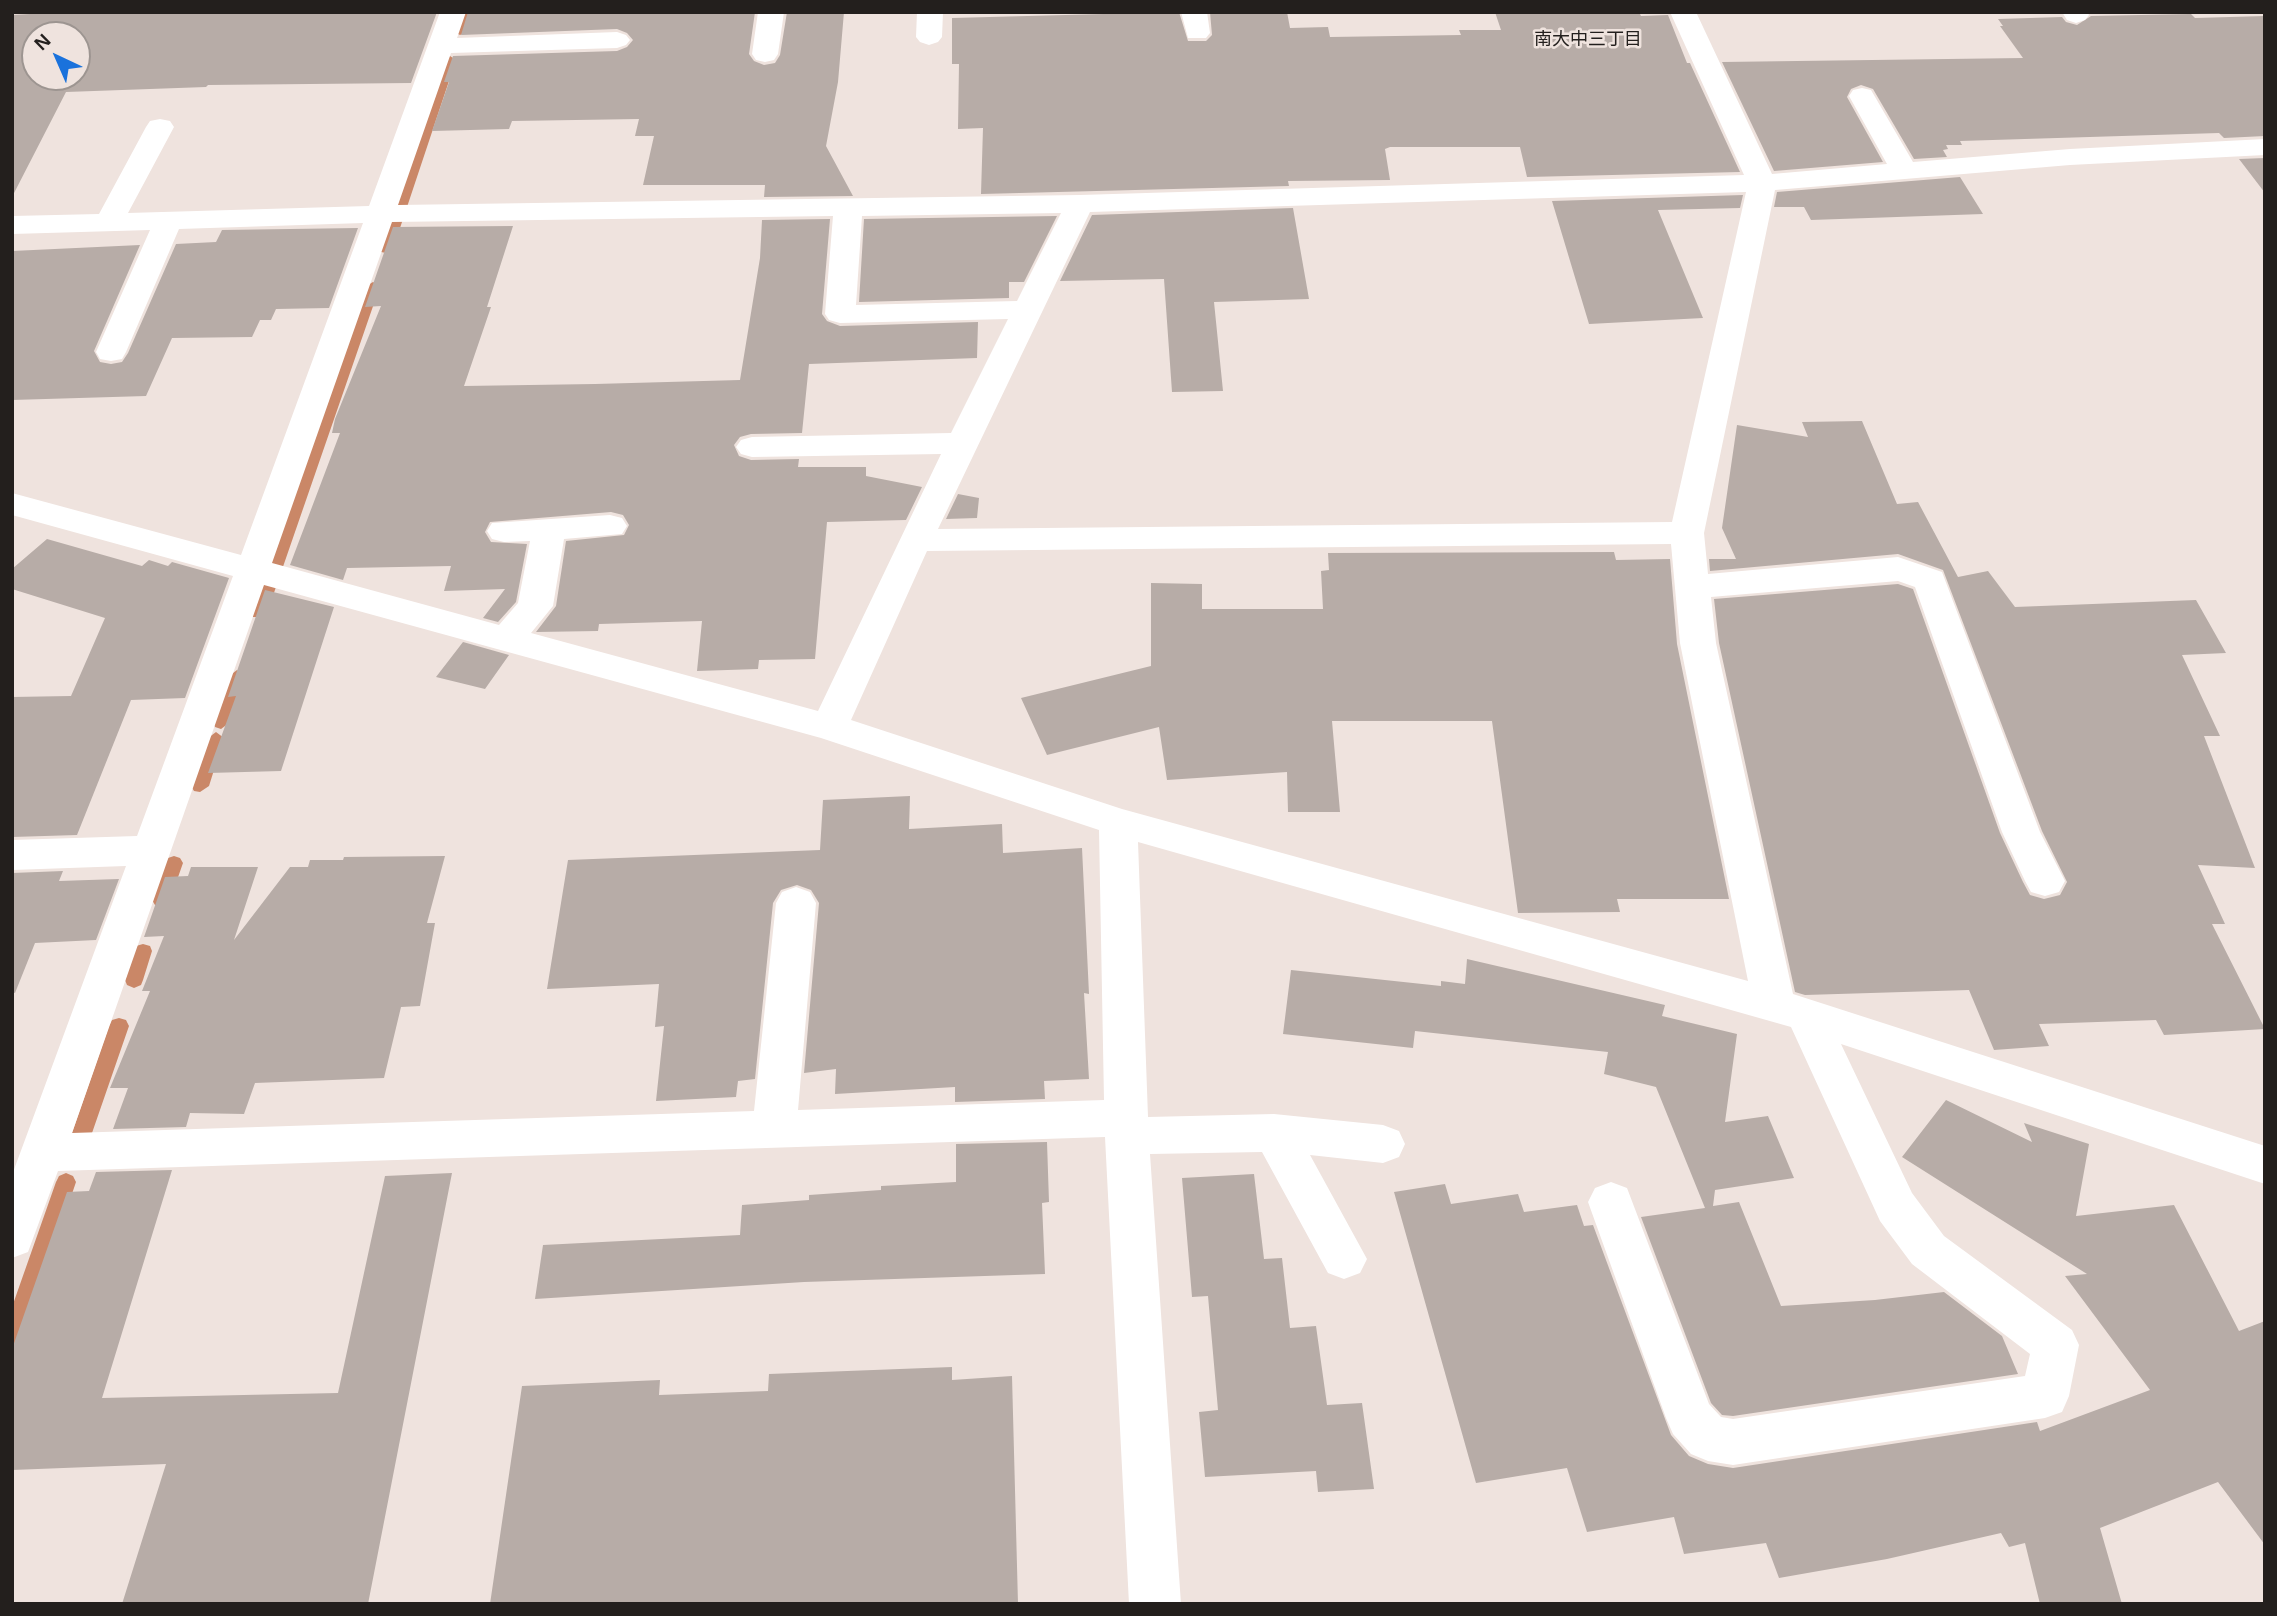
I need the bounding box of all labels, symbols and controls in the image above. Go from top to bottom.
north arrow [21,21,91,91]
district label: 南大中三丁目 [1534,29,1642,51]
text: N [30,30,55,54]

